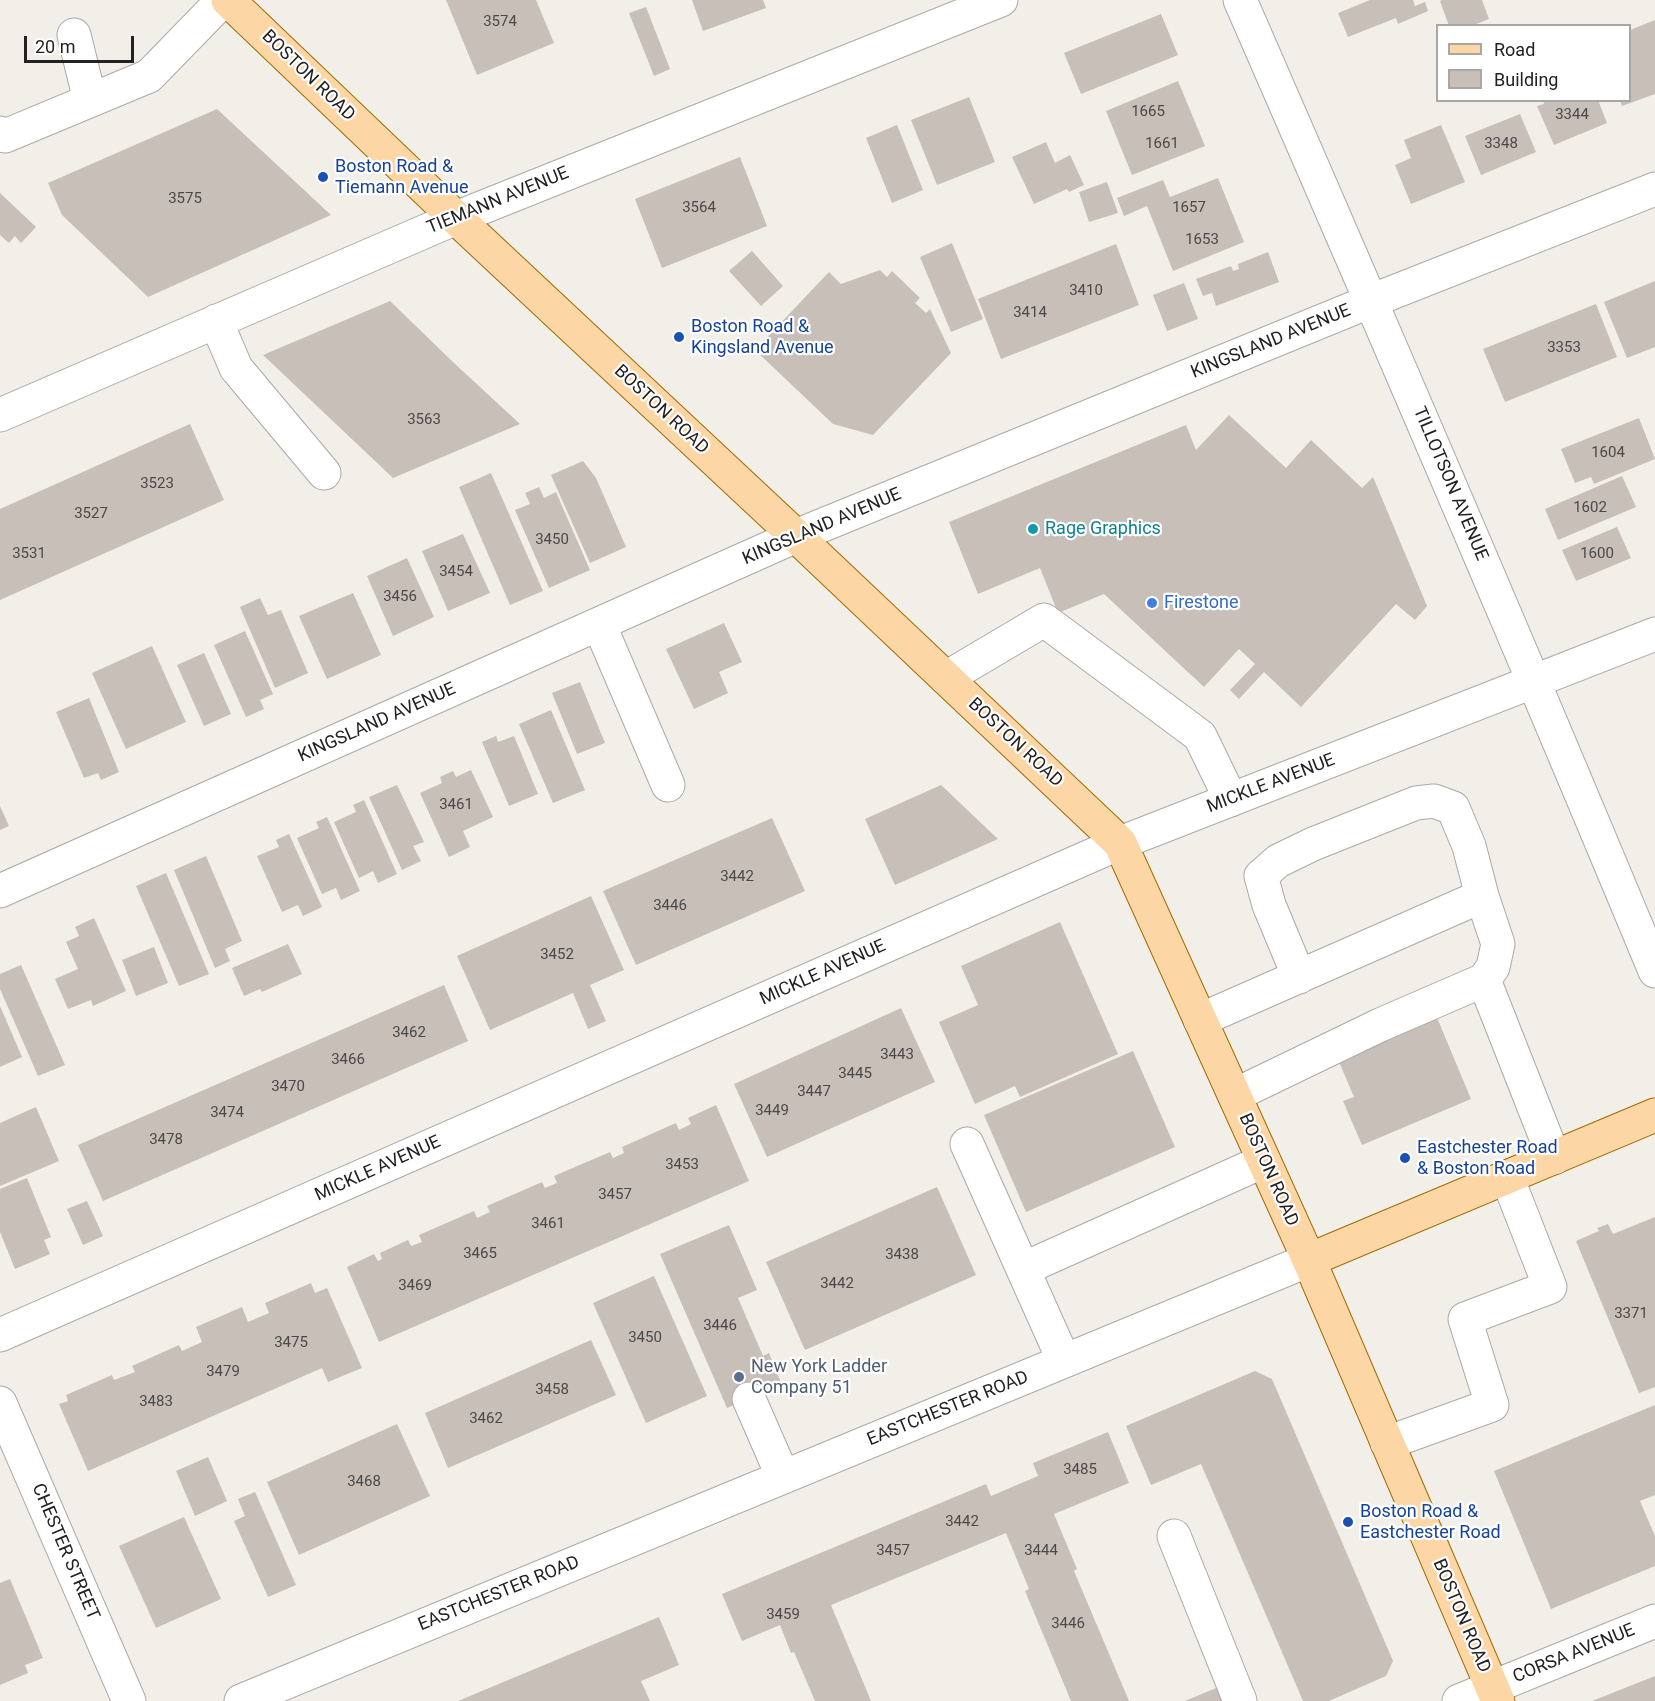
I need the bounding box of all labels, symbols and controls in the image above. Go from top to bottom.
house number: 3574 [483,13,517,31]
scale bar [27,24,136,62]
legend [1436,24,1631,102]
street label: BOSTON ROAD [257,26,359,126]
text: 20 m [35,36,75,57]
text: Road [1494,39,1535,60]
text: Building [1494,69,1558,90]
house number: 1665 [1131,103,1165,121]
house number: 3344 [1555,106,1589,124]
house number: 1661 [1145,135,1179,153]
house number: 3348 [1484,135,1518,153]
place label: Boston Road & Tiemann Avenue [335,156,468,198]
street label: TIEMANN AVENUE [424,163,572,239]
marker: Boston Road & Tiemann Avenue [316,170,330,184]
house number: 3575 [168,190,202,208]
house number: 3564 [682,199,716,217]
house number: 1657 [1172,199,1206,217]
house number: 1653 [1185,231,1219,249]
house number: 3410 [1069,282,1103,300]
street label: KINGSLAND AVENUE [1188,300,1354,384]
house number: 3414 [1013,304,1047,322]
place label: Boston Road & Kingsland Avenue [691,316,834,358]
marker: Boston Road & Kingsland Avenue [672,330,686,344]
house number: 3353 [1547,339,1581,357]
street label: BOSTON ROAD [609,361,713,459]
street label: TILLOTSON AVENUE [1408,404,1492,564]
house number: 3563 [407,411,441,429]
house number: 1604 [1591,444,1625,462]
house number: 3523 [140,475,174,493]
street label: KINGSLAND AVENUE [739,484,905,570]
house number: 1602 [1573,499,1607,517]
house number: 3527 [74,505,108,523]
place label: Rage Graphics [1045,518,1161,540]
marker: Rage Graphics [1026,522,1040,536]
house number: 3450 [535,531,569,549]
house number: 3531 [12,545,46,563]
house number: 1600 [1580,545,1614,563]
house number: 3454 [439,563,473,581]
house number: 3456 [383,588,417,606]
place label: Firestone [1164,592,1239,614]
marker: Firestone [1145,596,1159,610]
street label: KINGSLAND AVENUE [295,679,459,767]
street label: BOSTON ROAD [963,694,1067,792]
street label: MICKLE AVENUE [1204,750,1338,818]
house number: 3461 [439,796,473,814]
house number: 3442 [720,868,754,886]
house number: 3446 [653,897,687,915]
street label: MICKLE AVENUE [757,936,889,1010]
house number: 3452 [540,946,574,964]
house number: 3462 [392,1024,426,1042]
house number: 3443 [880,1046,914,1064]
house number: 3466 [331,1051,365,1069]
house number: 3445 [838,1065,872,1083]
house number: 3470 [271,1078,305,1096]
house number: 3447 [797,1083,831,1101]
house number: 3449 [755,1102,789,1120]
house number: 3474 [210,1104,244,1122]
street label: BOSTON ROAD [1233,1110,1303,1230]
house number: 3478 [149,1131,183,1149]
street label: MICKLE AVENUE [312,1132,444,1206]
place label: Eastchester Road & Boston Road [1417,1137,1558,1180]
marker: Eastchester Road & Boston Road [1398,1151,1412,1165]
house number: 3453 [665,1156,699,1174]
house number: 3457 [598,1186,632,1204]
house number: 3461 [531,1215,565,1233]
house number: 3465 [463,1245,497,1263]
house number: 3438 [885,1246,919,1264]
house number: 3442 [820,1275,854,1293]
house number: 3469 [398,1277,432,1295]
house number: 3371 [1614,1305,1648,1323]
house number: 3446 [703,1317,737,1335]
house number: 3450 [628,1329,662,1347]
house number: 3475 [274,1334,308,1352]
place label: New York Ladder Company 51 [751,1356,887,1398]
house number: 3479 [206,1363,240,1381]
street label: EASTCHESTER ROAD [864,1367,1032,1451]
marker: New York Ladder Company 51 [732,1370,746,1384]
house number: 3458 [535,1381,569,1399]
house number: 3483 [139,1393,173,1411]
house number: 3462 [469,1410,503,1428]
house number: 3485 [1063,1461,1097,1479]
house number: 3468 [347,1473,381,1491]
street label: CHESTER STREET [27,1481,103,1623]
place label: Boston Road & Eastchester Road [1360,1501,1501,1544]
house number: 3442 [945,1513,979,1531]
marker: Boston Road & Eastchester Road [1341,1515,1355,1529]
house number: 3457 [876,1542,910,1560]
house number: 3444 [1024,1542,1058,1560]
street label: EASTCHESTER ROAD [415,1552,583,1636]
street label: BOSTON ROAD [1427,1556,1495,1676]
house number: 3459 [766,1606,800,1624]
house number: 3446 [1051,1615,1085,1633]
street label: CORSA AVENUE [1510,1620,1638,1688]

